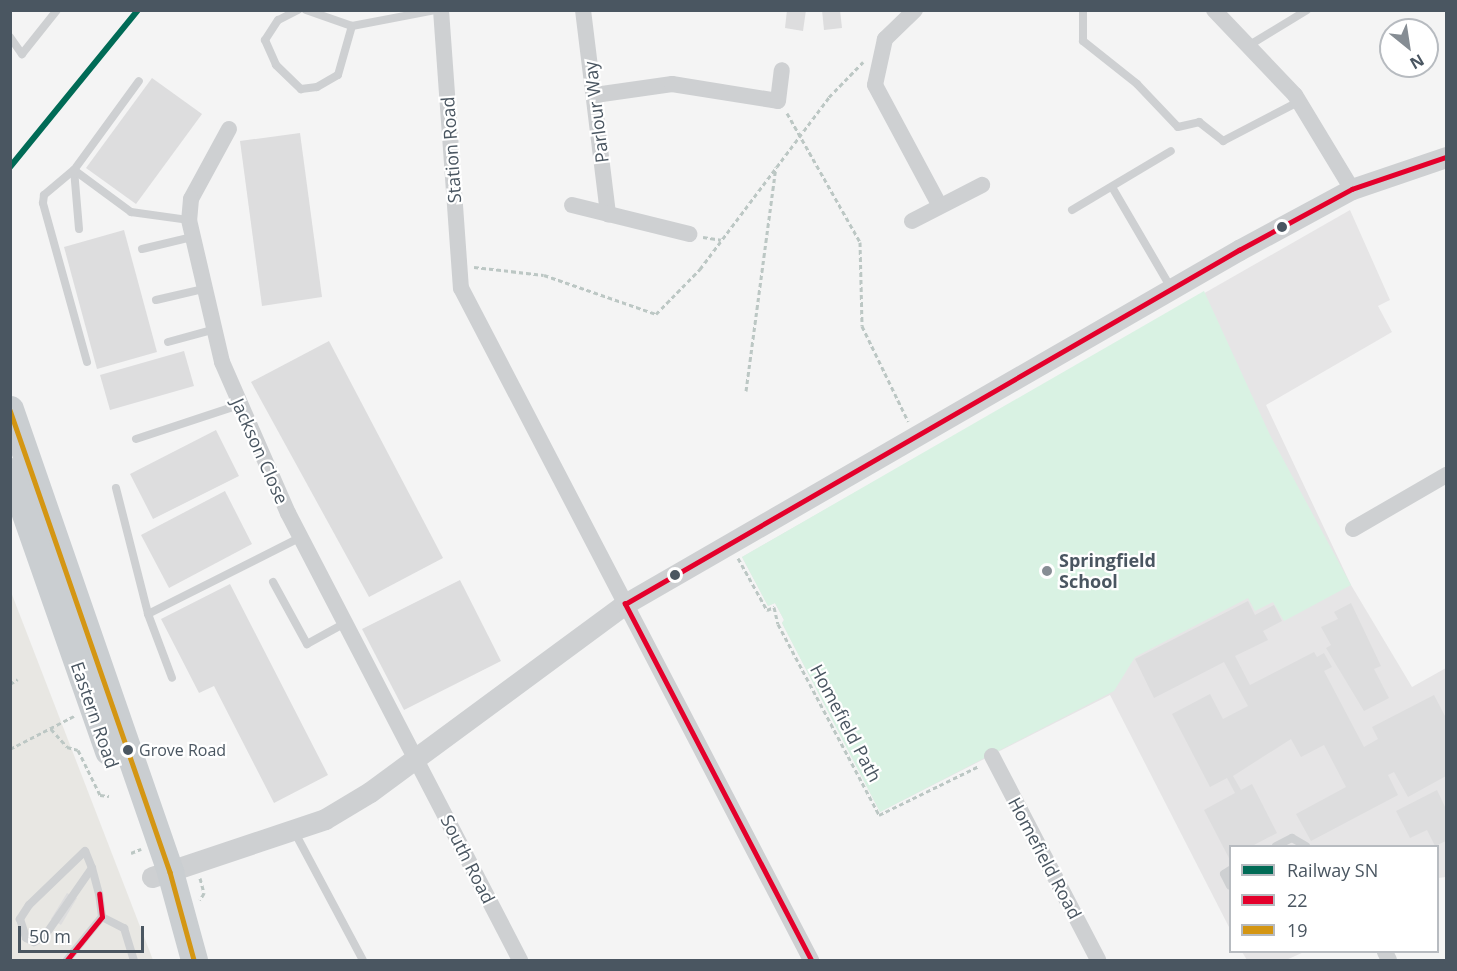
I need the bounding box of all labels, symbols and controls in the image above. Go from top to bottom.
north arrow [1379,18,1439,78]
text: N [1406,49,1428,75]
street label: Parlour Way [579,60,613,164]
street label: Station Road [437,96,465,204]
unlabelled marker [1276,221,1288,233]
street label: Jackson Close [227,395,293,507]
place label: Springfield School [1059,550,1156,592]
marker: Springfield School [1040,564,1054,578]
unlabelled marker [669,569,681,581]
street label: Eastern Road [67,659,123,771]
street label: Homefield Path [806,660,886,786]
place label: Grove Road [139,740,226,760]
marker: Grove Road [122,744,134,756]
street label: Homefield Road [1004,793,1086,923]
street label: South Road [436,811,500,907]
legend [1229,845,1439,953]
text: Railway SN [1287,858,1378,882]
text: 22 [1287,888,1308,912]
scale bar [21,914,147,952]
text: 19 [1287,918,1308,942]
text: 50 m [29,924,71,948]

